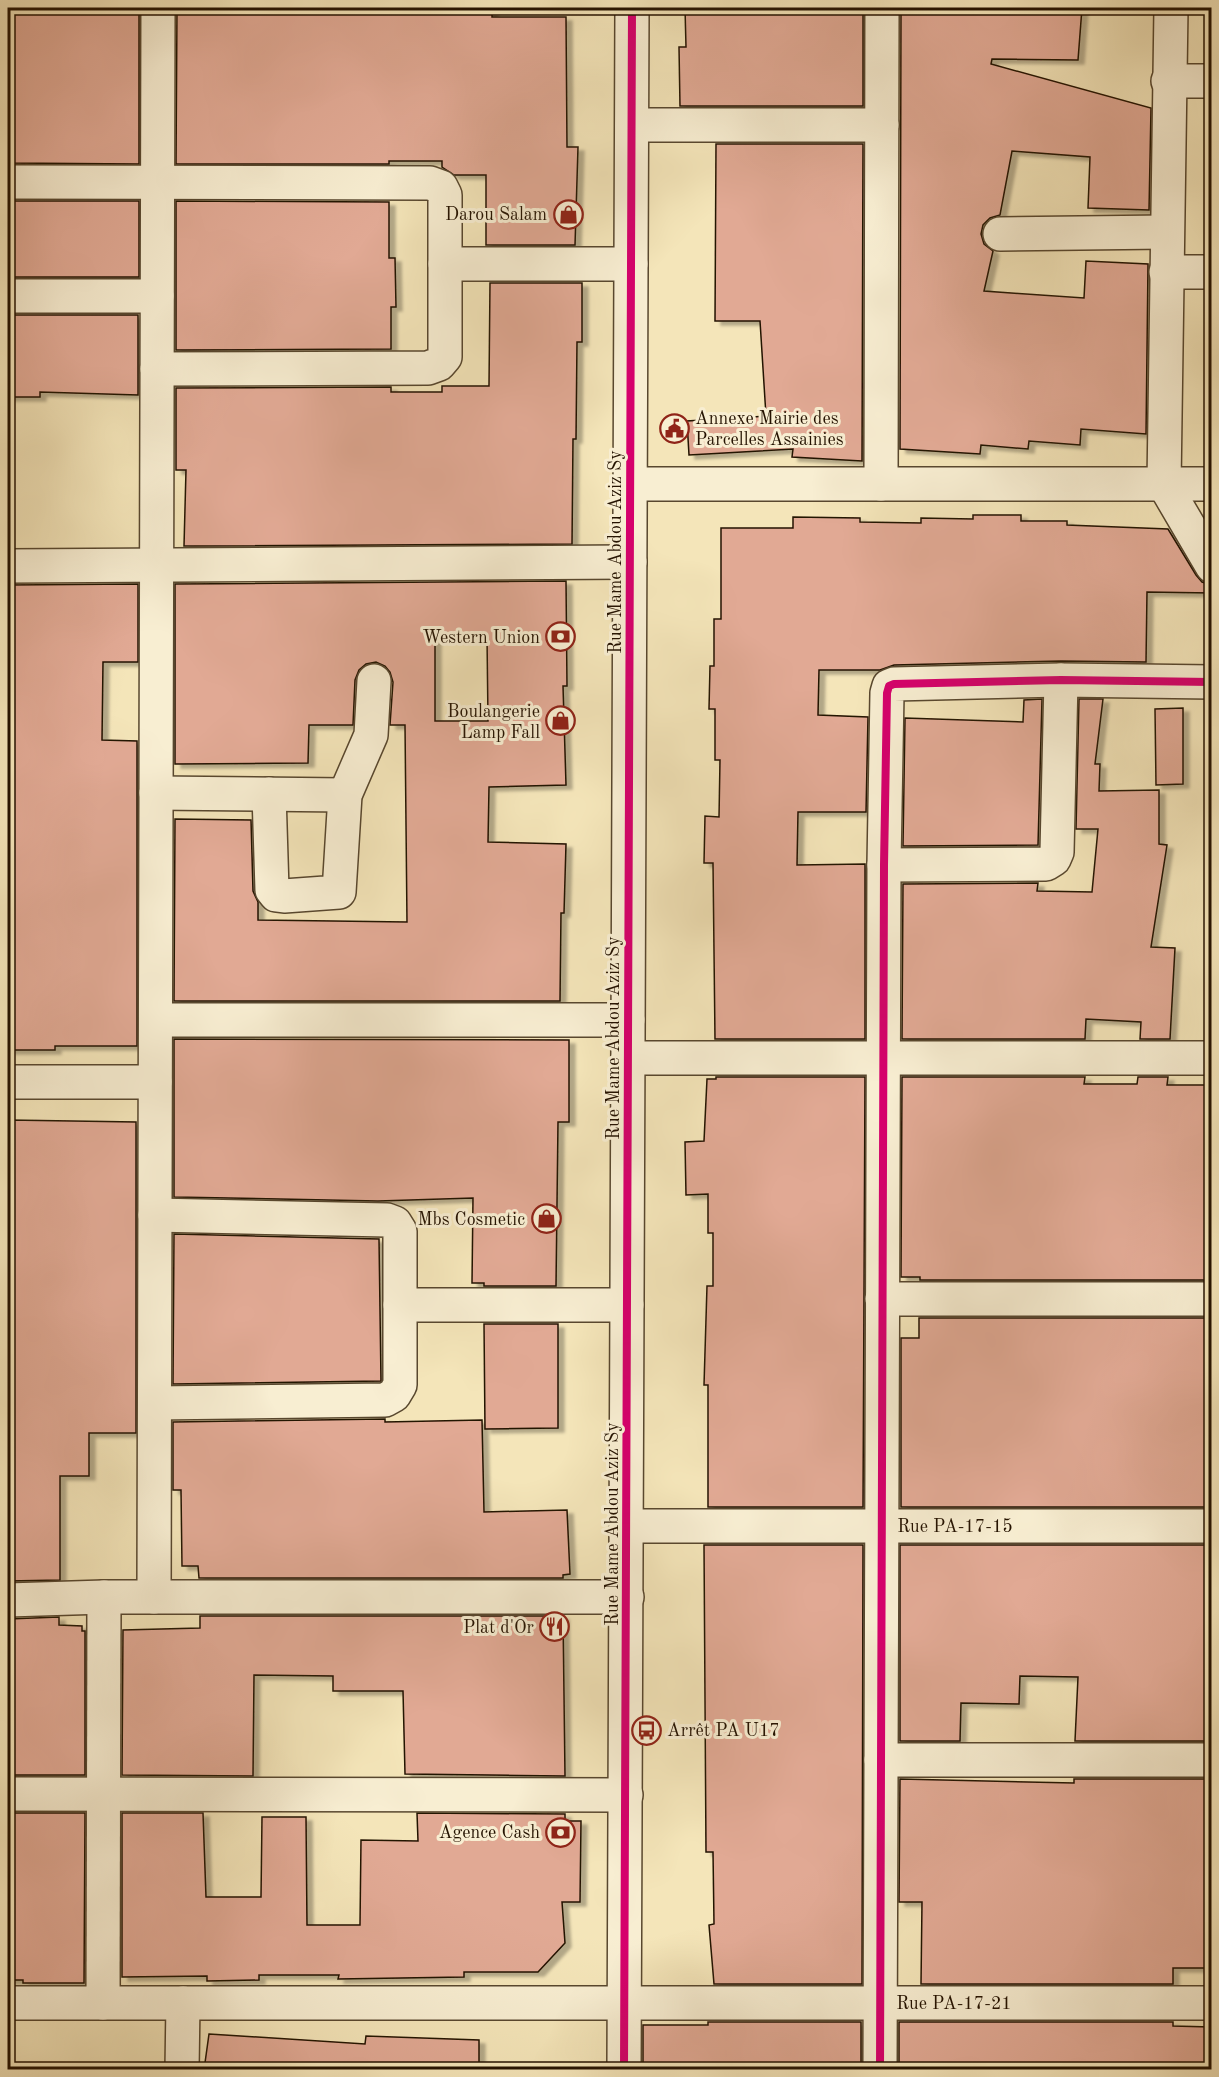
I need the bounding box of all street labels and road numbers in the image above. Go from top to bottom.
street label: Rue Mame Abdou Aziz Sy [607,450,625,654]
street label: Rue Mame Abdou Aziz Sy [605,936,623,1140]
street label: Rue Mame Abdou Aziz Sy [604,1422,622,1626]
street label: Rue PA-17-15 [897,1518,1013,1536]
street label: Rue PA-17-21 [896,1995,1012,2013]

